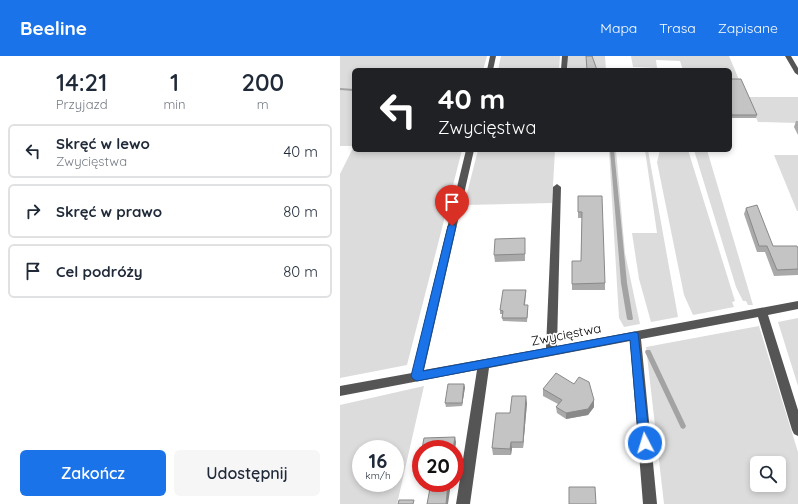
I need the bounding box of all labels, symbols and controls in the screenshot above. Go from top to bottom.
text: Beeline [20,16,87,40]
text: Mapa [600,19,637,37]
text: Trasa [659,19,696,37]
text: Zapisane [718,19,778,37]
text: 14:21 [56,67,107,97]
text: 1 [170,67,179,97]
text: 200 [241,67,284,97]
text: 40 m [438,81,505,116]
icon: left [372,84,424,136]
text: Przyjazd [56,96,108,112]
text: min [163,96,186,112]
text: m [257,96,269,112]
text: Zwycięstwa [438,116,536,139]
text: Skręć w lewo [56,134,150,153]
icon: left [22,140,44,162]
text: 40 m [283,142,318,161]
text: Zwycięstwa [56,153,127,169]
pin [435,185,469,226]
icon: arrive [441,191,463,213]
icon: right [22,200,44,222]
text: Skręć w prawo [56,202,162,221]
text: 80 m [283,202,318,221]
icon: arrive [22,260,44,282]
text: Cel podróży [56,262,143,281]
text: 80 m [283,262,318,281]
street label: Zwycięstwa [530,319,602,349]
position arrow [624,422,666,464]
speed limit sign: 20 [412,440,464,492]
text: 16 [369,448,387,473]
button: Zakończ [20,450,166,496]
button: Udostępnij [174,450,320,496]
map controls [750,456,786,492]
button: search [750,456,786,492]
text: km/h [365,469,391,482]

